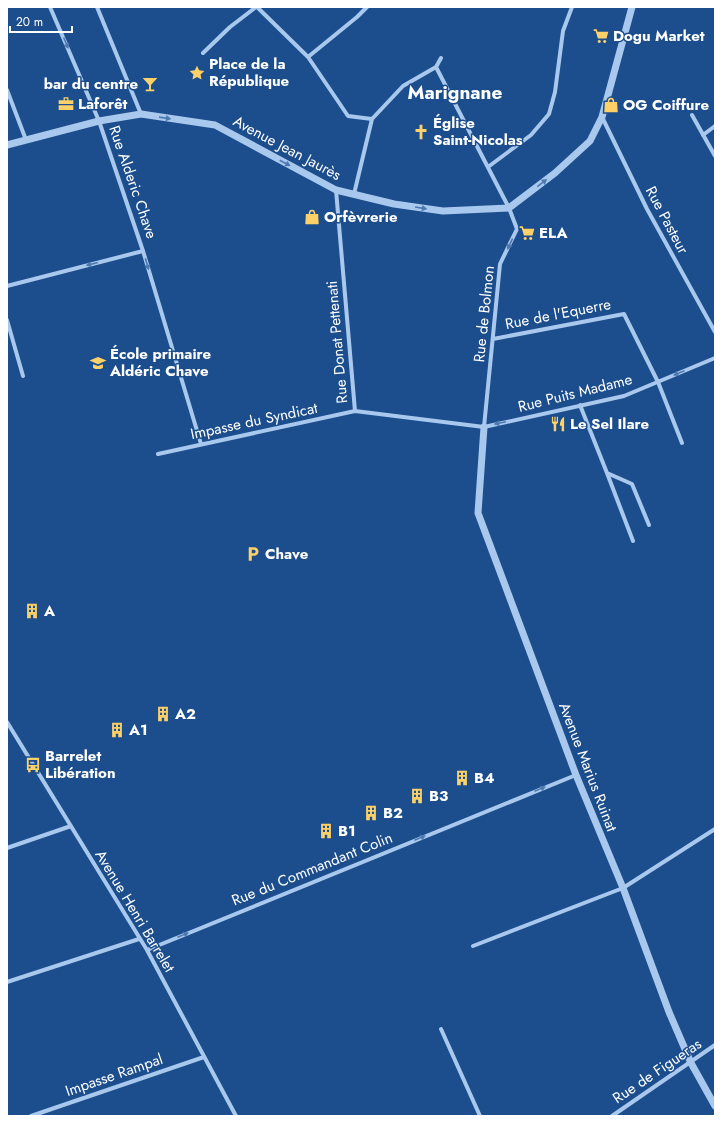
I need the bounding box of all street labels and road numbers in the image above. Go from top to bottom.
street label: Avenue Jean Jaurès [229,110,345,186]
street label: Rue Alderic Chave [103,123,163,242]
street label: Rue Pasteur [640,182,694,259]
street label: Rue de Bolmon [468,265,500,363]
street label: Rue Donat Pettenati [321,280,353,404]
street label: Rue de l'Equerre [503,293,613,335]
street label: Rue Puits Madame [516,368,635,418]
street label: Impasse du Syndicat [188,397,320,445]
street label: Avenue Marius Ruinat [553,699,623,835]
street label: Rue du Commandant Colin [228,827,396,911]
street label: Avenue Henri Barrelet [90,846,180,977]
street label: Rue de Figueras [608,1033,706,1109]
street label: Impasse Rampal [62,1048,166,1102]

